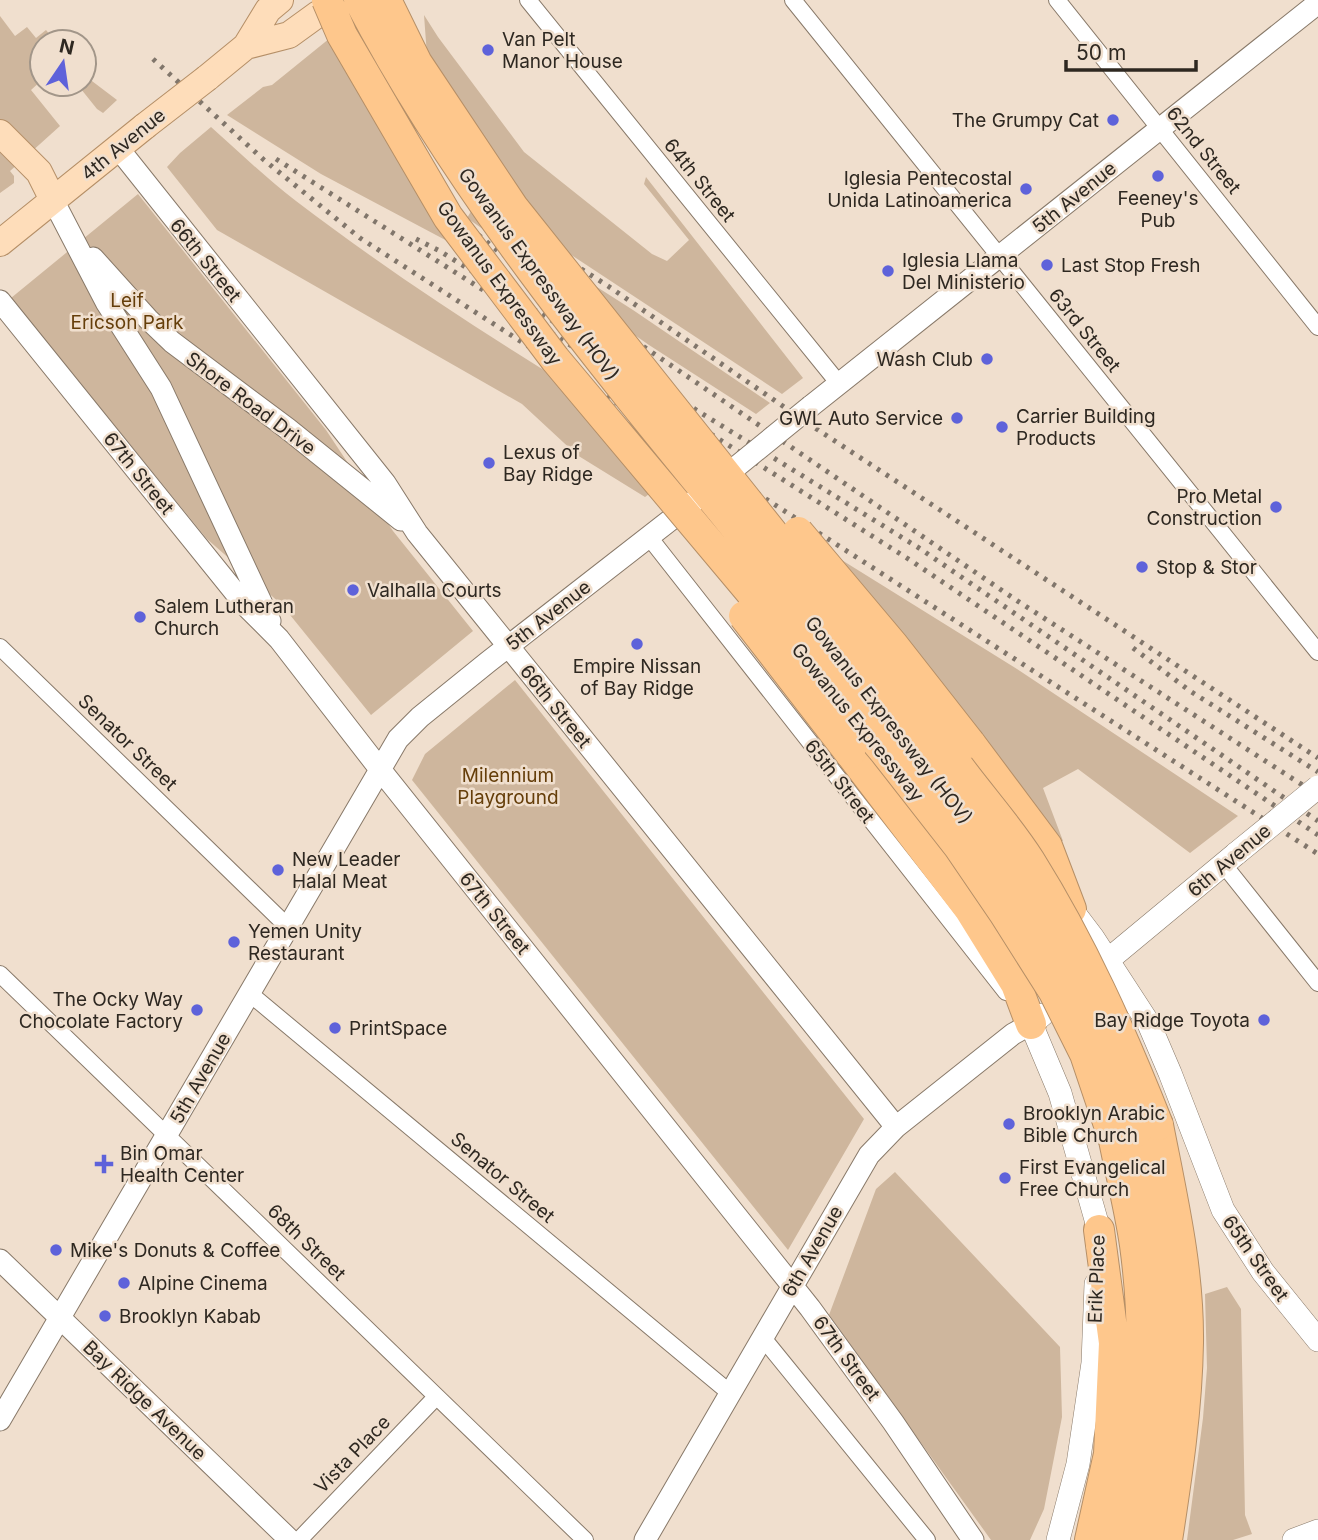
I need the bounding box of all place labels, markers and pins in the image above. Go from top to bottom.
place label: Van Pelt Manor House [502,28,623,73]
marker: Van Pelt Manor House [480,42,496,58]
place label: The Grumpy Cat [952,109,1099,132]
marker: The Grumpy Cat [1105,112,1121,128]
place label: Iglesia Pentecostal Unida Latinoamerica [827,167,1012,212]
marker: Feeney's Pub [1150,168,1166,184]
marker: Iglesia Pentecostal Unida Latinoamerica [1018,181,1034,197]
place label: Feeney's Pub [1118,187,1198,232]
place label: Iglesia Llama Del Ministerio [902,249,1025,294]
place label: Last Stop Fresh [1061,254,1200,277]
marker: Last Stop Fresh [1039,257,1055,273]
marker: Iglesia Llama Del Ministerio [880,263,896,279]
place label: Wash Club [877,348,973,371]
marker: Wash Club [979,351,995,367]
place label: Carrier Building Products [1016,405,1156,450]
place label: GWL Auto Service [779,407,943,430]
marker: GWL Auto Service [949,410,965,426]
marker: Carrier Building Products [994,419,1010,435]
place label: Lexus of Bay Ridge [503,441,593,486]
marker: Lexus of Bay Ridge [481,455,497,471]
place label: Pro Metal Construction [1147,485,1262,530]
marker: Pro Metal Construction [1268,499,1284,515]
place label: Stop & Stor [1156,556,1257,579]
marker: Stop & Stor [1134,559,1150,575]
place label: Valhalla Courts [367,579,502,602]
marker: Valhalla Courts [345,582,361,598]
place label: Salem Lutheran Church [154,595,294,640]
marker: Salem Lutheran Church [132,609,148,625]
marker: Empire Nissan of Bay Ridge [629,636,645,652]
place label: Empire Nissan of Bay Ridge [573,655,701,700]
place label: New Leader Halal Meat [292,848,400,893]
marker: New Leader Halal Meat [270,862,286,878]
place label: Yemen Unity Restaurant [248,920,362,965]
marker: Yemen Unity Restaurant [226,934,242,950]
place label: The Ocky Way Chocolate Factory [19,988,183,1033]
marker: The Ocky Way Chocolate Factory [189,1002,205,1018]
place label: Bay Ridge Toyota [1094,1009,1250,1032]
marker: Bay Ridge Toyota [1256,1012,1272,1028]
place label: PrintSpace [349,1017,447,1040]
marker: PrintSpace [327,1020,343,1036]
place label: Brooklyn Arabic Bible Church [1023,1102,1165,1147]
marker: Brooklyn Arabic Bible Church [1001,1116,1017,1132]
place label: Bin Omar Health Center [120,1142,244,1187]
marker: Bin Omar Health Center [94,1154,114,1174]
place label: First Evangelical Free Church [1019,1156,1166,1201]
marker: First Evangelical Free Church [997,1170,1013,1186]
place label: Mike's Donuts & Coffee [70,1239,280,1262]
marker: Mike's Donuts & Coffee [48,1242,64,1258]
place label: Alpine Cinema [138,1272,268,1295]
marker: Alpine Cinema [116,1275,132,1291]
place label: Brooklyn Kabab [119,1305,261,1328]
marker: Brooklyn Kabab [97,1308,113,1324]

